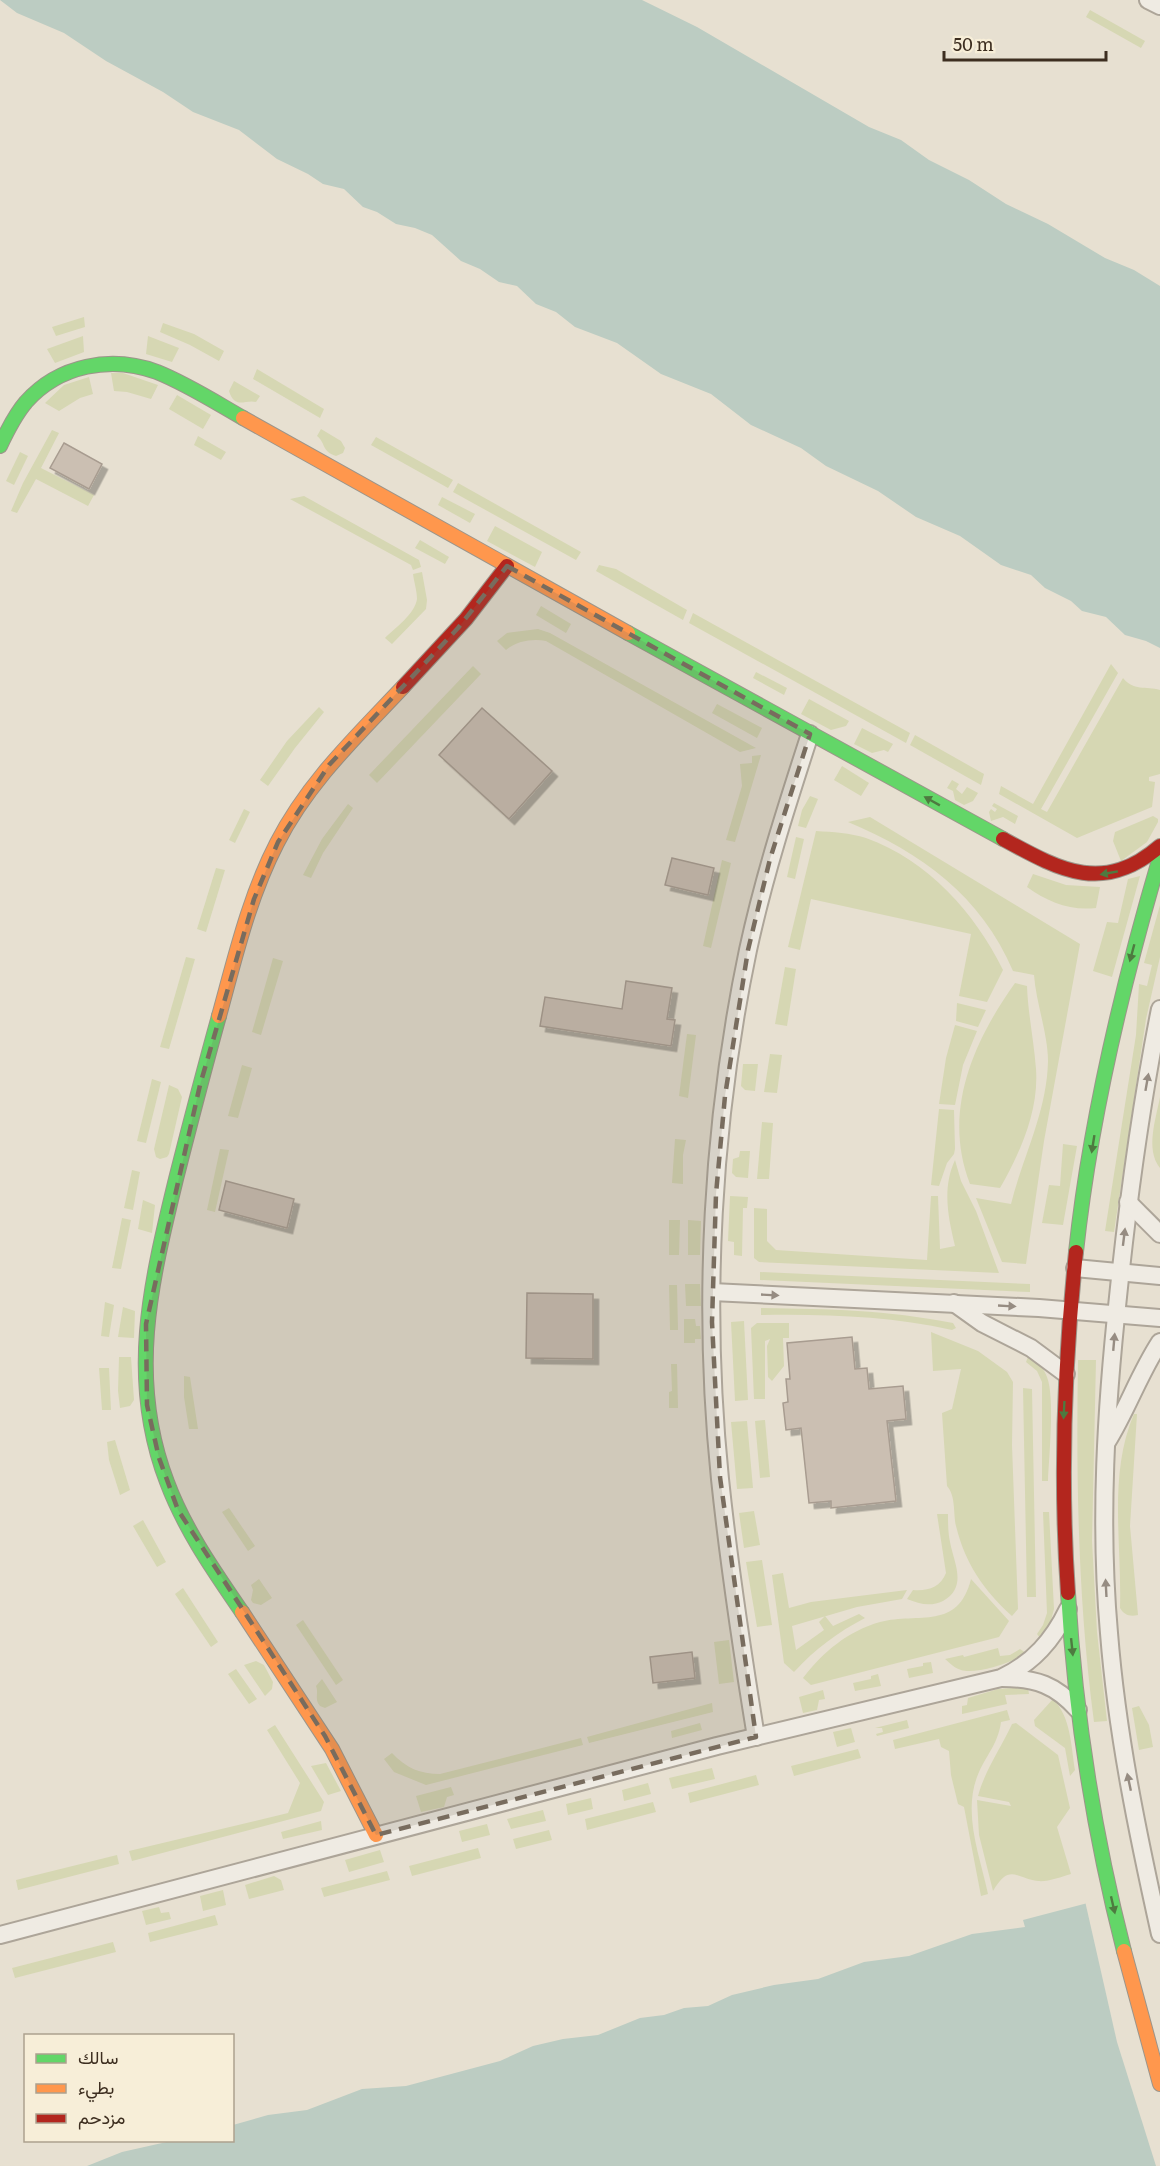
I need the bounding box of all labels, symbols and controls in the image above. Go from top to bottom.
scale bar [944,24,1106,62]
text: 50 m [953,30,994,57]
one-way arrow [923,796,940,806]
one-way arrow [1099,868,1118,877]
one-way arrow [1127,944,1137,962]
one-way arrow [1142,1072,1151,1091]
one-way arrow [1088,1135,1097,1154]
one-way arrow [1119,1228,1129,1247]
one-way arrow [761,1290,780,1299]
one-way arrow [998,1301,1017,1310]
one-way arrow [1109,1333,1119,1352]
one-way arrow [1059,1401,1069,1420]
one-way arrow [1102,1579,1111,1598]
one-way arrow [1067,1637,1077,1656]
one-way arrow [1124,1772,1133,1791]
one-way arrow [1108,1896,1118,1914]
legend [24,2034,234,2142]
text: سالك [78,2043,118,2070]
text: بطيء [78,2073,114,2103]
text: مزدحم [78,2103,125,2130]

